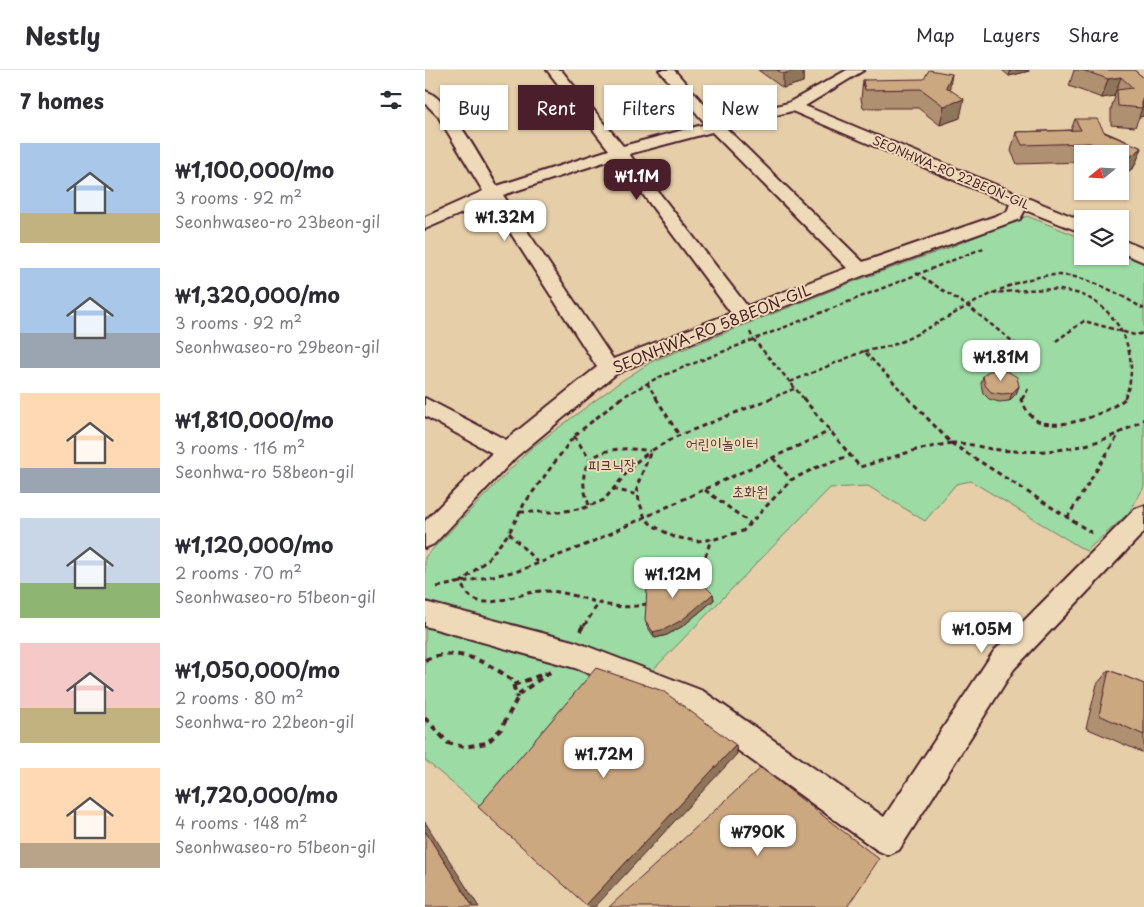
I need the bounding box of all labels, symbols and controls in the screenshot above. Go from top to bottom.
text: Nestly [25,17,101,53]
text: Map [916,21,955,48]
text: Layers [983,21,1040,48]
text: Share [1068,21,1119,48]
text: 7 homes [20,84,104,116]
chip: Buy [440,85,508,130]
chip: Rent [518,85,594,130]
chip: Filters [604,85,693,130]
chip: New [703,85,777,130]
icon: filters [377,86,405,114]
street label: SEONHWA-RO 22BEON-GIL [870,131,1033,213]
north arrow [1074,145,1129,200]
map controls [1074,145,1129,265]
text: ₩1,100,000/mo [175,153,334,185]
pin: ₩1.1M [602,158,672,201]
icon: home [60,163,120,223]
text: ₩1.1M [615,163,659,187]
text: 3 rooms · 92 m² [175,185,302,209]
pin: ₩1.32M [464,200,546,242]
text: ₩1.32M [475,204,535,228]
text: Seonhwaseo-ro 23beon-gil [175,209,380,233]
button: layers [1074,210,1129,265]
street label: SEONHWA-RO 58BEON-GIL [609,277,814,378]
text: ₩1,320,000/mo [175,278,340,310]
icon: home [60,288,120,348]
text: 3 rooms · 92 m² [175,310,302,334]
text: Seonhwaseo-ro 29beon-gil [175,334,380,358]
pin: ₩1.81M [960,340,1042,382]
text: ₩1.81M [973,344,1029,368]
text: ₩1,810,000/mo [175,403,334,435]
icon: home [60,413,120,473]
park label: 어린이놀이터 [686,431,758,454]
text: 3 rooms · 116 m² [175,435,305,459]
park label: 피크닉장 [588,452,636,475]
text: Seonhwa-ro 58beon-gil [175,459,354,483]
park label: 초화원 [732,479,768,502]
text: ₩1,120,000/mo [175,528,333,560]
icon: home [60,538,120,598]
pin: ₩1.12M [632,556,714,599]
text: 2 rooms · 70 m² [175,560,302,584]
text: ₩1.12M [645,561,701,585]
text: Seonhwaseo-ro 51beon-gil [175,584,376,608]
pin: ₩1.05M [941,612,1023,654]
text: ₩1.05M [952,616,1012,640]
text: ₩1,050,000/mo [175,653,340,685]
icon: home [60,663,120,723]
text: 2 rooms · 80 m² [175,685,304,709]
text: Seonhwa-ro 22beon-gil [175,709,354,733]
pin: ₩1.72M [563,736,645,779]
text: ₩1.72M [575,741,633,765]
text: ₩1,720,000/mo [175,778,338,810]
icon: home [60,788,120,848]
text: 4 rooms · 148 m² [175,810,308,834]
pin: ₩790K [723,814,793,857]
text: ₩790K [731,819,785,843]
text: Seonhwaseo-ro 51beon-gil [175,834,376,858]

